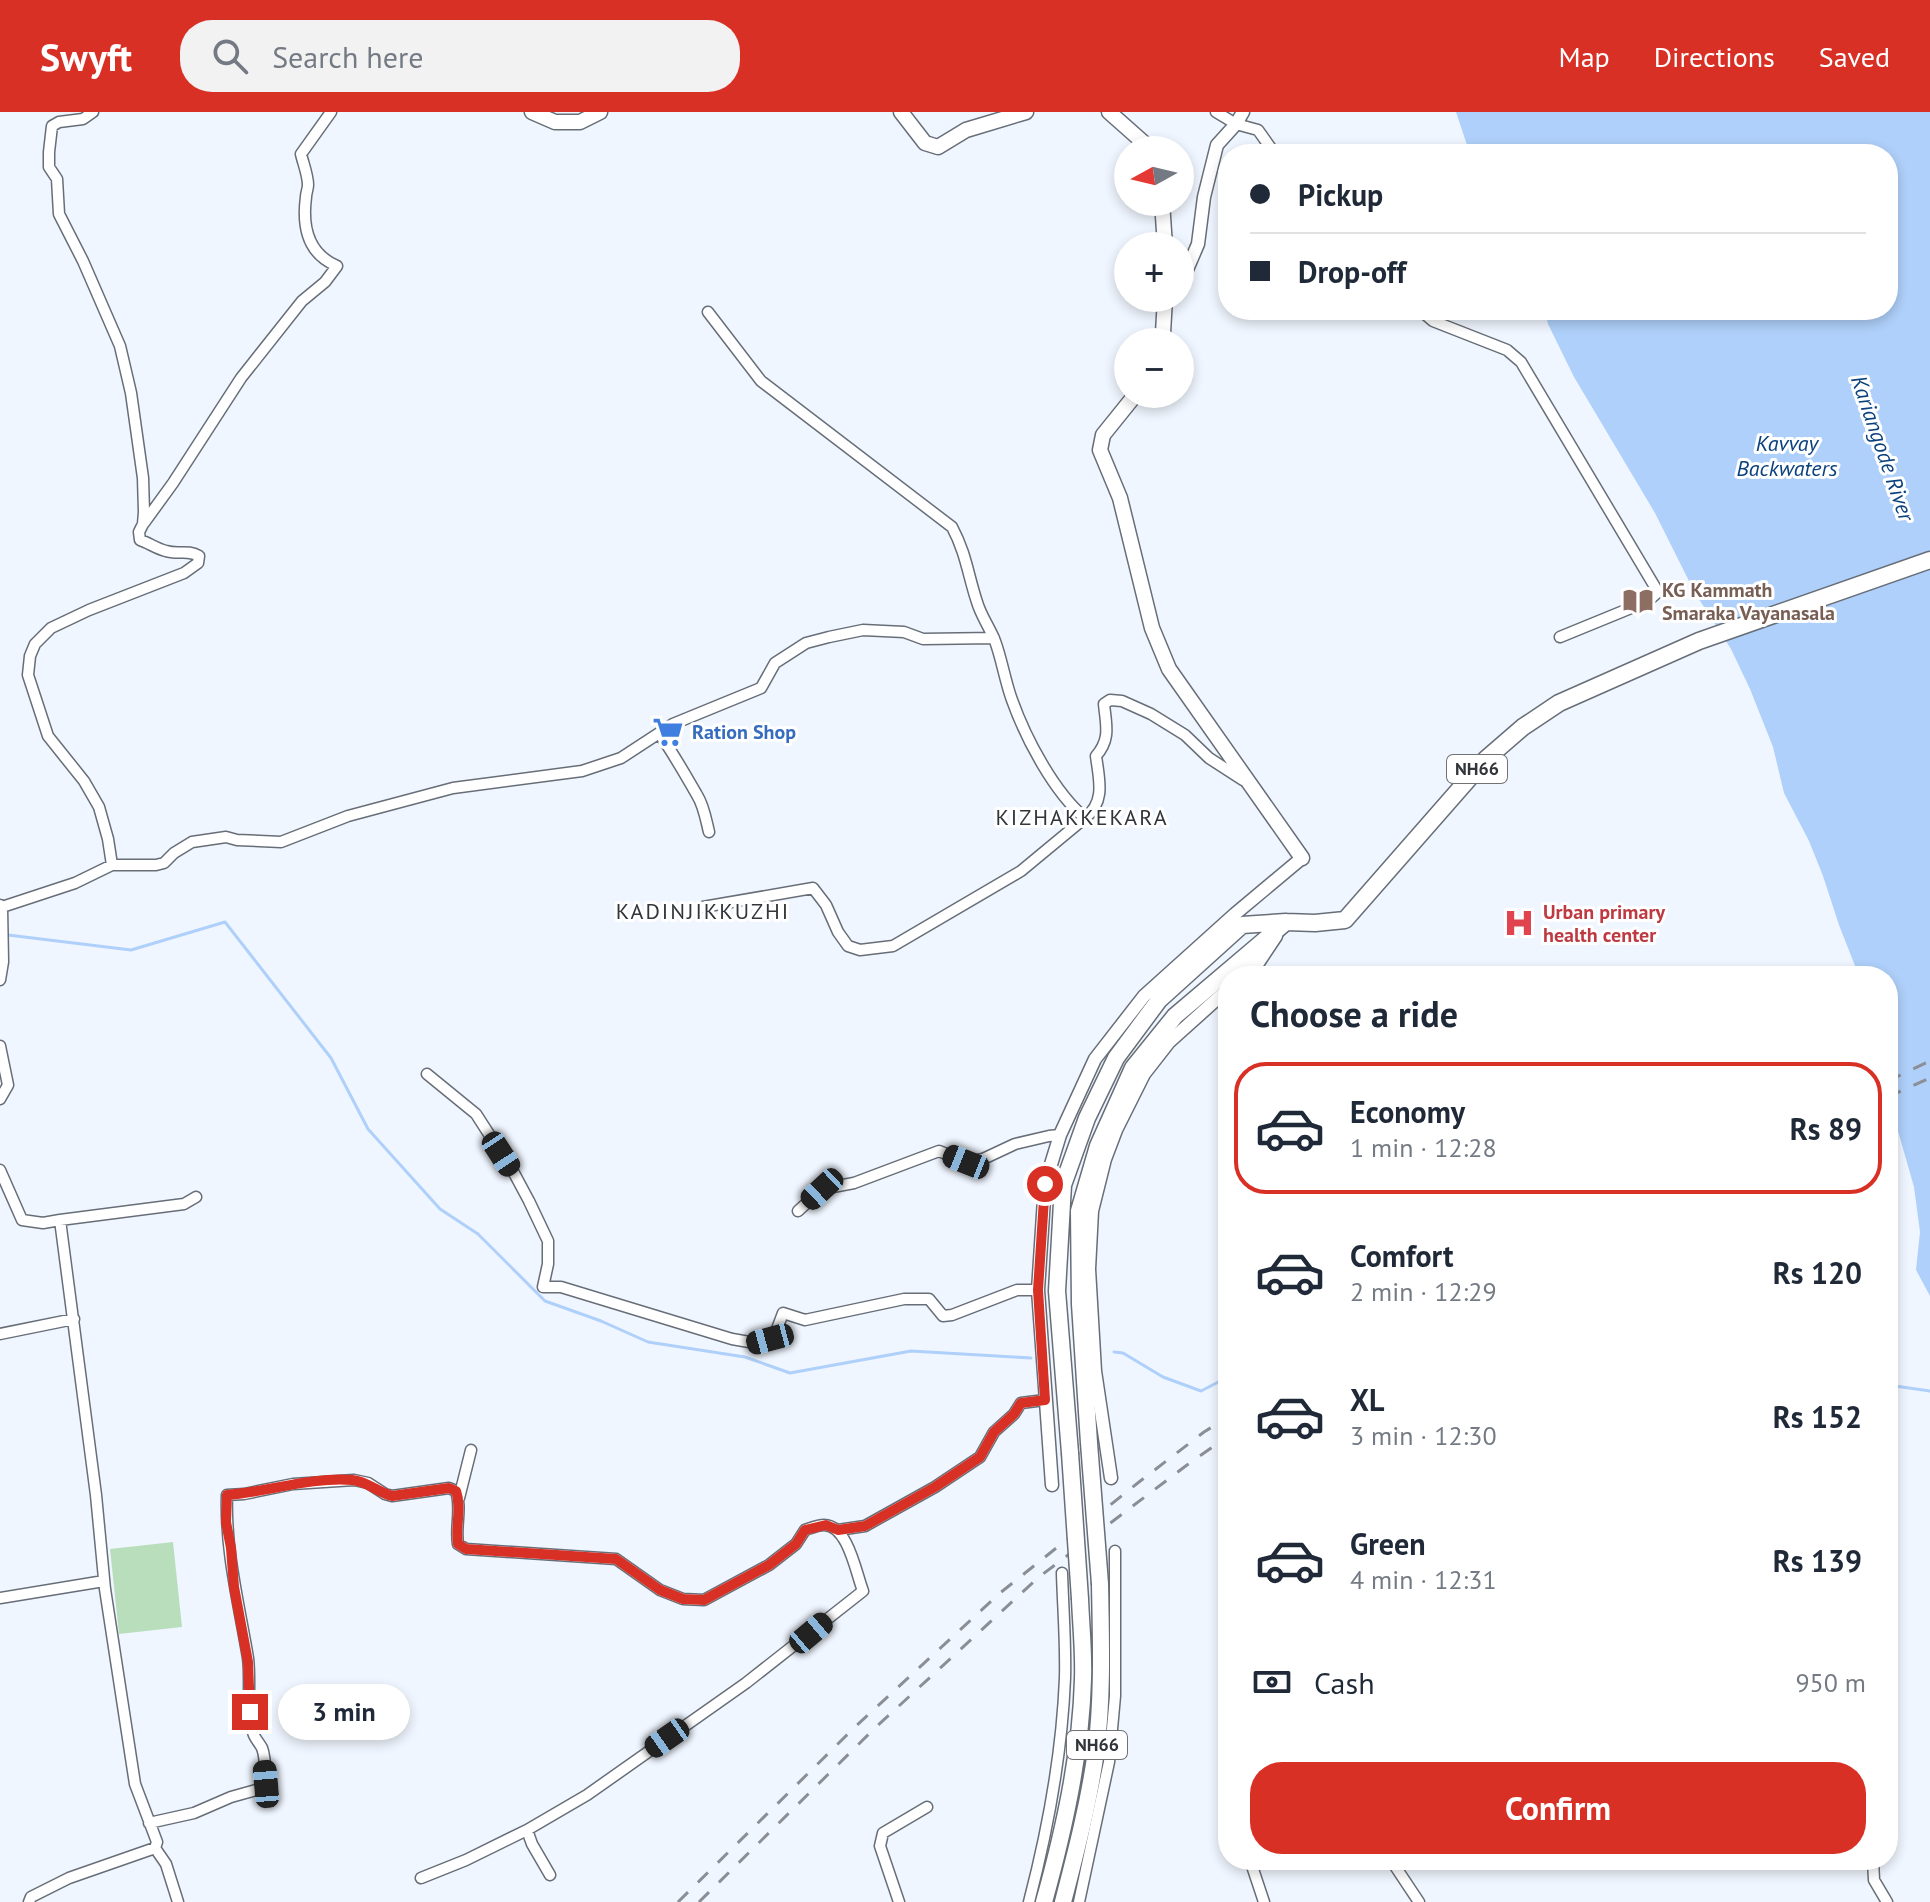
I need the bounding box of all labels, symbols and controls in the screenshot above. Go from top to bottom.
search box [180,20,740,92]
text: Swyft [40,32,132,81]
icon: search [208,34,252,78]
text: Search here [272,37,423,76]
text: Map [1559,38,1610,75]
text: Directions [1654,38,1775,75]
text: Saved [1819,38,1890,75]
north arrow [1114,136,1194,216]
map controls [1114,136,1194,408]
text: Pickup [1298,175,1383,214]
button: + [1114,232,1194,312]
text: Drop-off [1298,252,1406,291]
button: − [1114,328,1194,408]
water label: Kariangode River [1845,372,1922,526]
water label: Kavvay Backwaters [1737,429,1838,482]
place label: KG Kammath Smaraka Vayanasala [1662,577,1835,626]
library icon: KG Kammath Smaraka Vayanasala [1621,584,1655,618]
supermarket icon: Ration Shop [651,715,685,749]
place label: Ration Shop [692,719,796,745]
road number: NH66 [1447,755,1507,783]
district label: KIZHAKKEKARA [995,803,1169,831]
district label: KADINJIKKUZHI [616,897,790,925]
place label: Urban primary health center [1543,899,1665,948]
hospital icon: Urban primary health center [1502,906,1536,940]
text: Choose a ride [1250,990,1458,1037]
icon: car [1254,1092,1326,1164]
text: Economy [1350,1092,1465,1131]
text: Rs 89 [1790,1109,1862,1148]
car [478,1127,524,1181]
text: 1 min · 12:28 [1350,1131,1497,1164]
car [939,1142,993,1182]
car [796,1164,848,1214]
route start [1027,1166,1063,1202]
icon: car [1254,1236,1326,1308]
text: Comfort [1350,1236,1453,1275]
text: Rs 120 [1773,1253,1862,1292]
text: 2 min · 12:29 [1350,1275,1497,1308]
car [744,1321,796,1357]
icon: car [1254,1380,1326,1452]
text: XL [1350,1380,1384,1419]
text: Rs 152 [1773,1397,1862,1436]
text: 3 min · 12:30 [1350,1419,1497,1452]
icon: car [1254,1524,1326,1596]
text: Green [1350,1524,1425,1563]
text: Rs 139 [1773,1541,1862,1580]
text: 4 min · 12:31 [1350,1563,1497,1596]
car [785,1608,837,1658]
icon: cash [1250,1660,1294,1704]
text: Cash [1314,1663,1375,1702]
text: 950 m [1795,1666,1866,1699]
callout: 3 min [278,1684,410,1740]
route end [232,1694,268,1730]
text: 3 min [312,1695,376,1728]
car [640,1714,694,1762]
road number: NH66 [1067,1731,1127,1759]
car [252,1759,280,1809]
button: Confirm [1250,1762,1866,1854]

